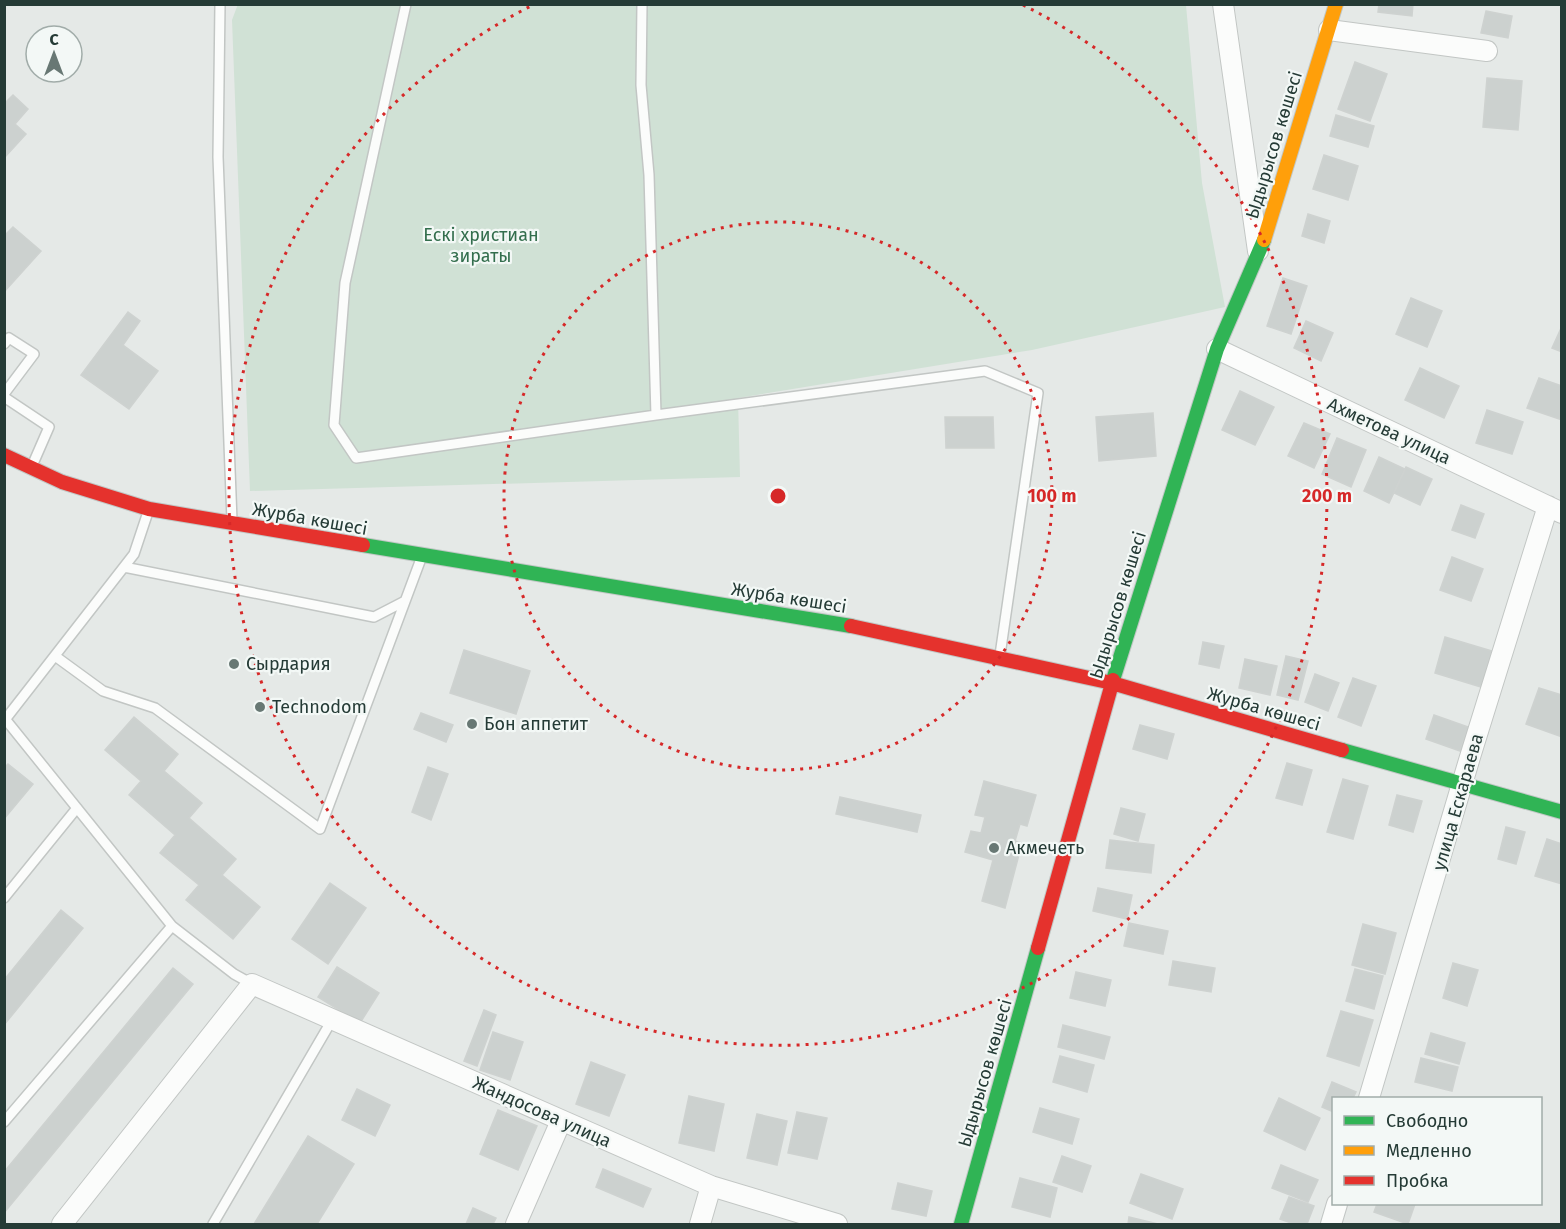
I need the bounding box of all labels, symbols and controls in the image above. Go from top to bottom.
north arrow [24,24,84,84]
text: С [49,30,59,49]
street label: Ыдырысов көшесі [1241,69,1307,221]
park label: Ескі христиан зираты [423,224,539,267]
street label: Ахметова улица [1324,393,1454,469]
text: 100 m [1028,485,1076,507]
text: 200 m [1302,485,1352,507]
centre of rings [768,486,788,506]
street label: Журба көшесі [251,498,369,540]
street label: Ыдырысов көшесі [1085,529,1151,681]
street label: Журба көшесі [730,578,848,618]
place label: Сырдария [246,653,331,675]
marker: Сырдария [227,657,241,671]
street label: Журба көшесі [1205,682,1323,736]
place label: Technodom [272,696,367,718]
marker: Technodom [253,700,267,714]
place label: Бон аппетит [484,713,589,735]
marker: Бон аппетит [465,717,479,731]
street label: улица Ескараева [1428,731,1488,873]
place label: Акмечеть [1006,837,1084,859]
marker: Акмечеть [987,841,1001,855]
street label: Ыдырысов көшесі [953,996,1017,1150]
street label: Жандосова улица [469,1072,615,1152]
legend [1332,1097,1542,1205]
text: Свободно [1386,1110,1468,1132]
text: Медленно [1386,1140,1472,1162]
text: Пробка [1386,1170,1449,1192]

